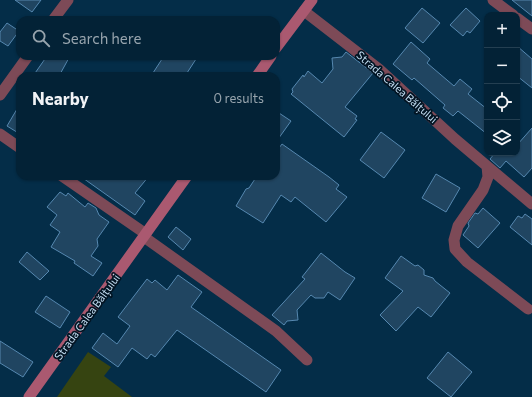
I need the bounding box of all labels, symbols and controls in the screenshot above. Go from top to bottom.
map controls [484,12,520,156]
button: + [484,12,520,48]
search box [16,16,280,60]
icon: search [30,27,52,49]
text: Search here [62,29,141,47]
street label: Strada Calea Bălțului [354,48,441,126]
button: − [484,48,520,84]
button: locate [484,84,520,120]
text: Nearby [32,88,89,109]
text: 0 results [213,90,264,106]
button: layers [484,120,520,156]
street label: Strada Calea Bălțului [51,271,123,363]

